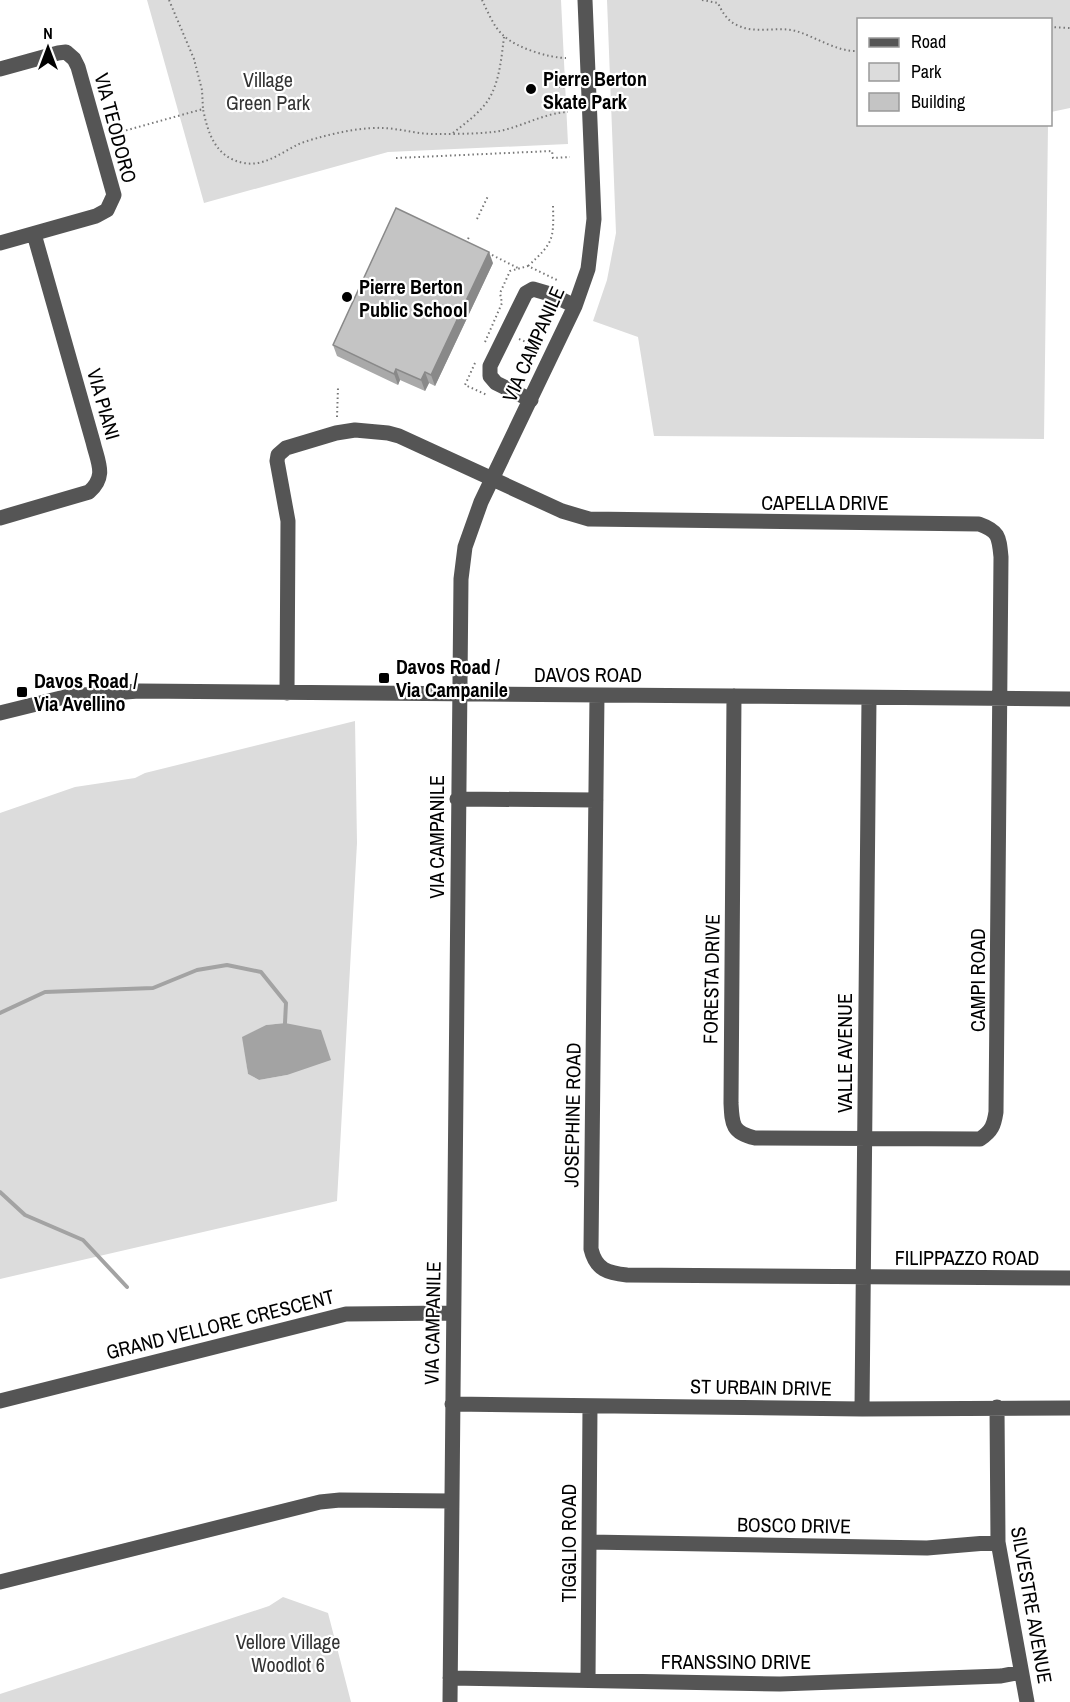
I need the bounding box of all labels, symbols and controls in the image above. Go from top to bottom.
north arrow [18,18,78,78]
legend [857,18,1052,126]
text: N [43,22,53,44]
text: Road [911,29,946,54]
text: Park [911,59,942,84]
place label: Pierre Berton Skate Park [543,65,647,115]
park label: Village Green Park [226,66,311,116]
street label: VIA TEODORO [88,70,144,186]
marker: Pierre Berton Skate Park [524,82,538,96]
text: Building [911,89,966,114]
place label: Pierre Berton Public School [359,273,467,323]
street label: VIA CAMPANILE [496,282,570,406]
marker: Pierre Berton Public School [340,290,354,304]
street label: VIA PIANI [81,365,127,443]
street label: CAPELLA DRIVE [761,489,889,516]
place label: Davos Road / Via Campanile [396,653,508,703]
street label: DAVOS ROAD [534,661,642,688]
place label: Davos Road / Via Avellino [34,667,138,717]
marker: Davos Road / Via Campanile [377,671,391,685]
marker: Davos Road / Via Avellino [15,685,29,699]
street label: VIA CAMPANILE [423,775,450,899]
street label: FORESTA DRIVE [696,914,726,1044]
street label: CAMPI ROAD [964,928,991,1032]
street label: VALLE AVENUE [831,993,858,1113]
street label: JOSEPHINE ROAD [557,1042,587,1188]
street label: FILIPPAZZO ROAD [895,1244,1039,1271]
street label: VIA CAMPANILE [417,1261,447,1385]
street label: GRAND VELLORE CRESCENT [103,1283,337,1365]
street label: ST URBAIN DRIVE [690,1372,832,1402]
street label: TIGGLIO ROAD [555,1484,582,1602]
street label: BOSCO DRIVE [737,1511,851,1539]
street label: SILVESTRE AVENUE [1005,1524,1059,1686]
park label: Vellore Village Woodlot 6 [236,1628,340,1678]
street label: FRANSSINO DRIVE [661,1648,811,1675]

